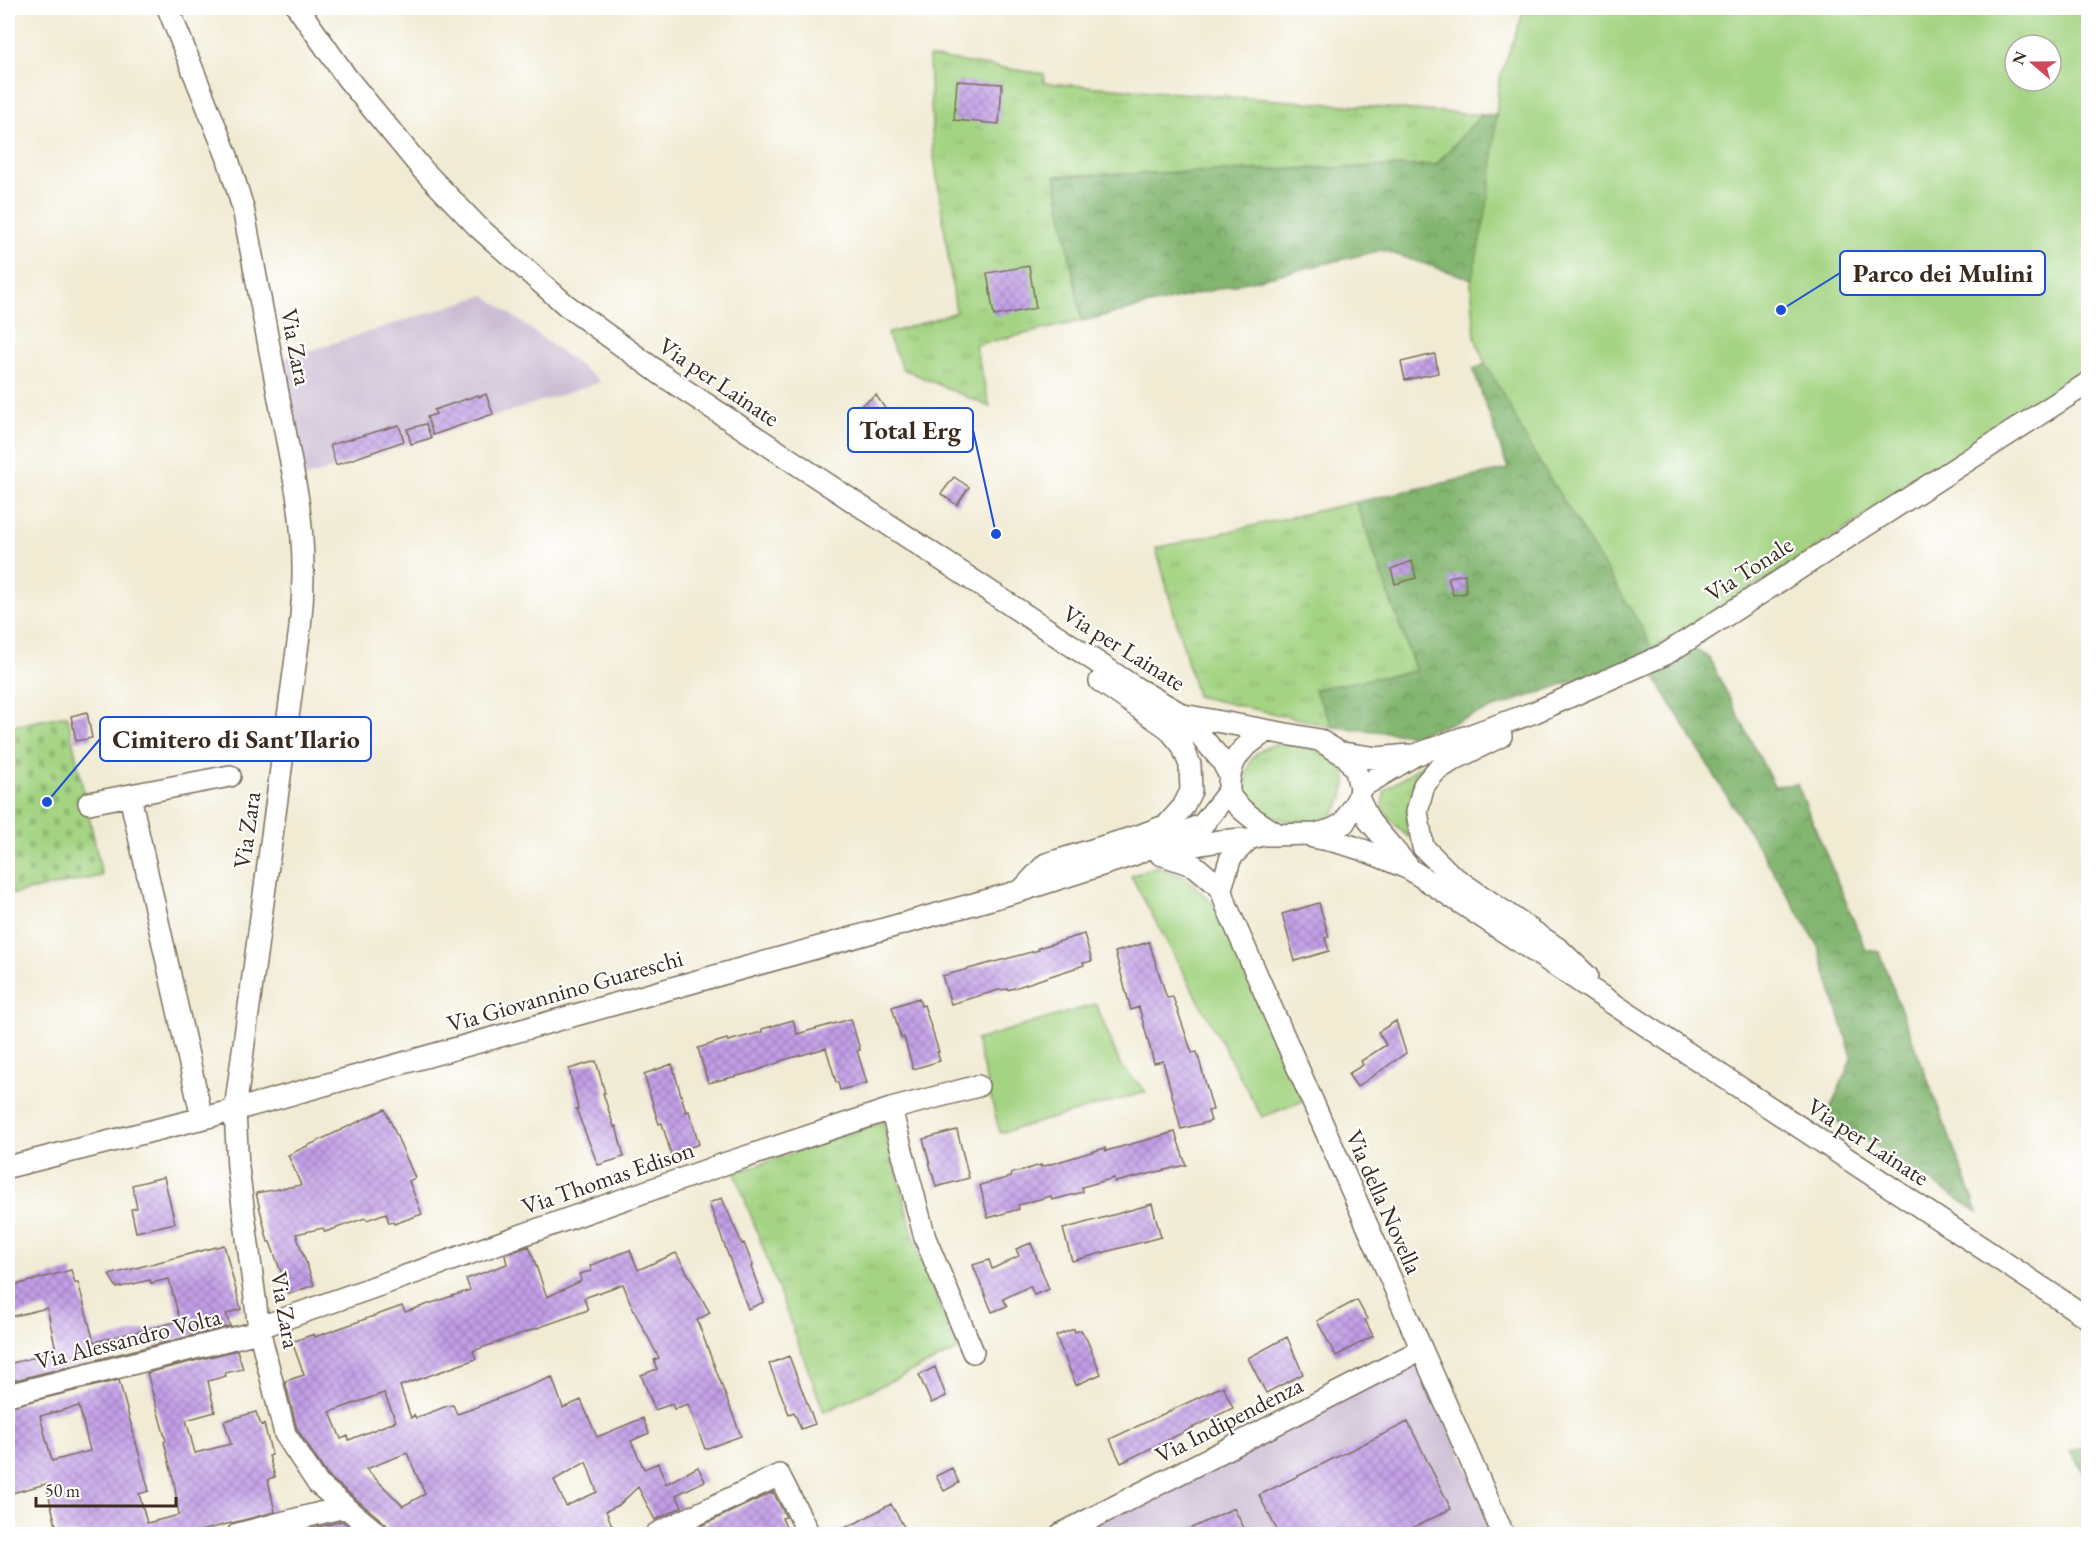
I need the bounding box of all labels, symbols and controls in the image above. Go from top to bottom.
north arrow [2003,33,2063,93]
text: N [2007,48,2031,68]
callout: Parco dei Mulini [1840,251,2045,295]
text: Parco dei Mulini [1853,256,2034,290]
street label: Via Zara [274,306,319,388]
street label: Via per Lainate [653,330,786,433]
callout: Total Erg [848,408,973,452]
text: Total Erg [859,413,962,447]
street label: Via Tonale [1699,529,1799,608]
street label: Via per Lainate [1057,598,1191,698]
callout: Cimitero di Sant'Ilario [100,717,371,761]
text: Cimitero di Sant'Ilario [112,722,360,756]
street label: Via Zara [226,789,267,870]
street label: Via Giovannino Guareschi [443,942,686,1039]
street label: Via per Lainate [1801,1091,1935,1192]
street label: Via della Novella [1339,1125,1430,1279]
street label: Via Thomas Edison [518,1133,698,1222]
street label: Via Zara [263,1269,308,1351]
street label: Via Alessandro Volta [32,1300,224,1377]
street label: Via Indipendenza [1150,1369,1308,1470]
scale bar [36,1470,176,1508]
text: 50 m [45,1479,80,1502]

